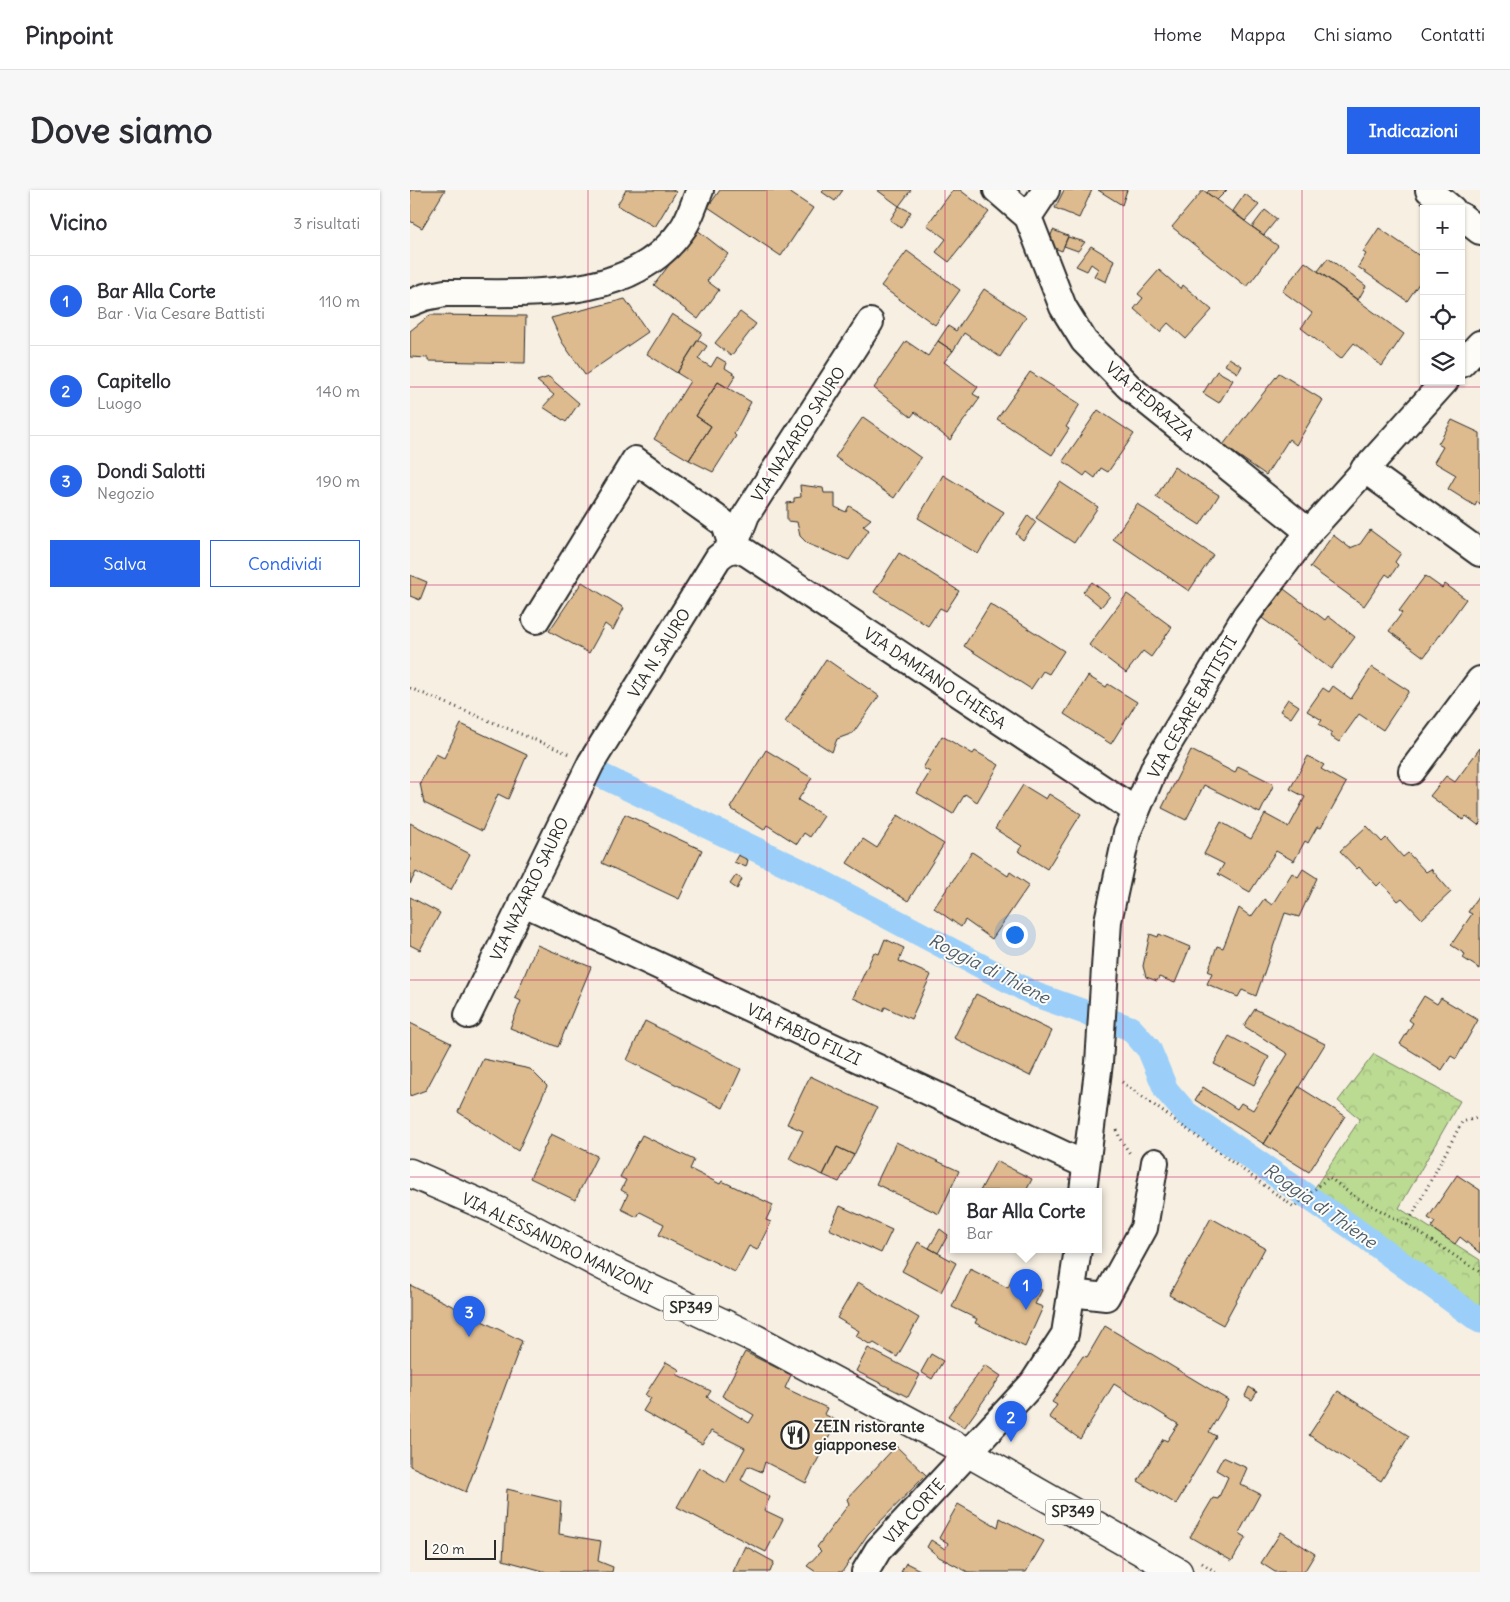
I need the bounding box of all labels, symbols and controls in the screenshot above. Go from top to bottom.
text: Pinpoint [25,20,113,50]
text: Home [1153,23,1202,46]
text: Mappa [1230,23,1285,46]
text: Chi siamo [1313,23,1392,46]
text: Contatti [1420,23,1485,46]
button: Indicazioni [1347,107,1480,154]
text: Dove siamo [30,108,213,152]
map controls [1420,205,1465,385]
button: + [1420,205,1465,250]
text: Vicino [50,209,107,236]
text: 3 risultati [293,213,360,233]
button: − [1420,250,1465,295]
text: Bar Alla Corte [97,279,216,303]
text: 1 [63,291,69,311]
text: 110 m [319,291,360,311]
button: locate [1420,295,1465,340]
text: Bar · Via Cesare Battisti [97,303,265,323]
button: layers [1420,340,1465,385]
street label: VIA PEDRAZZA [1102,357,1198,445]
street label: VIA NAZARIO SAURO [747,363,849,505]
text: Capitello [97,369,171,393]
text: 2 [62,381,70,401]
text: 140 m [316,381,360,401]
text: Luogo [97,393,142,413]
text: Dondi Salotti [97,459,205,483]
text: 3 [61,471,71,491]
text: 190 m [316,471,360,491]
text: Negozio [97,483,155,503]
button: Salva [50,540,200,587]
button: Condividi [210,540,360,587]
street label: VIA N. SAURO [624,605,694,701]
street label: VIA DAMIANO CHIESA [860,623,1010,733]
street label: VIA CESARE BATTISTI [1143,632,1241,782]
street label: VIA NAZARIO SAURO [486,814,572,964]
your location [1002,922,1028,948]
water label: Roggia di Thiene [925,928,1055,1010]
street label: VIA FABIO FILZI [744,999,864,1069]
water label: Roggia di Thiene [1259,1158,1382,1254]
street label: VIA ALESSANDRO MANZONI [458,1188,656,1298]
popup [950,1188,1102,1253]
text: Bar Alla Corte [967,1199,1085,1223]
text: Bar [967,1223,993,1243]
pin: 1 [1010,1269,1042,1310]
pin: 3 [453,1296,485,1337]
road number: SP349 [664,1296,718,1320]
pin: 2 [995,1401,1027,1442]
place label: ZEIN ristorante giapponese [814,1416,925,1455]
restaurant icon: ZEIN ristorante giapponese [780,1420,810,1450]
street label: VIA CORTE [879,1474,949,1548]
road number: SP349 [1046,1500,1100,1524]
scale bar [425,1537,496,1560]
text: 20 m [432,1540,465,1558]

